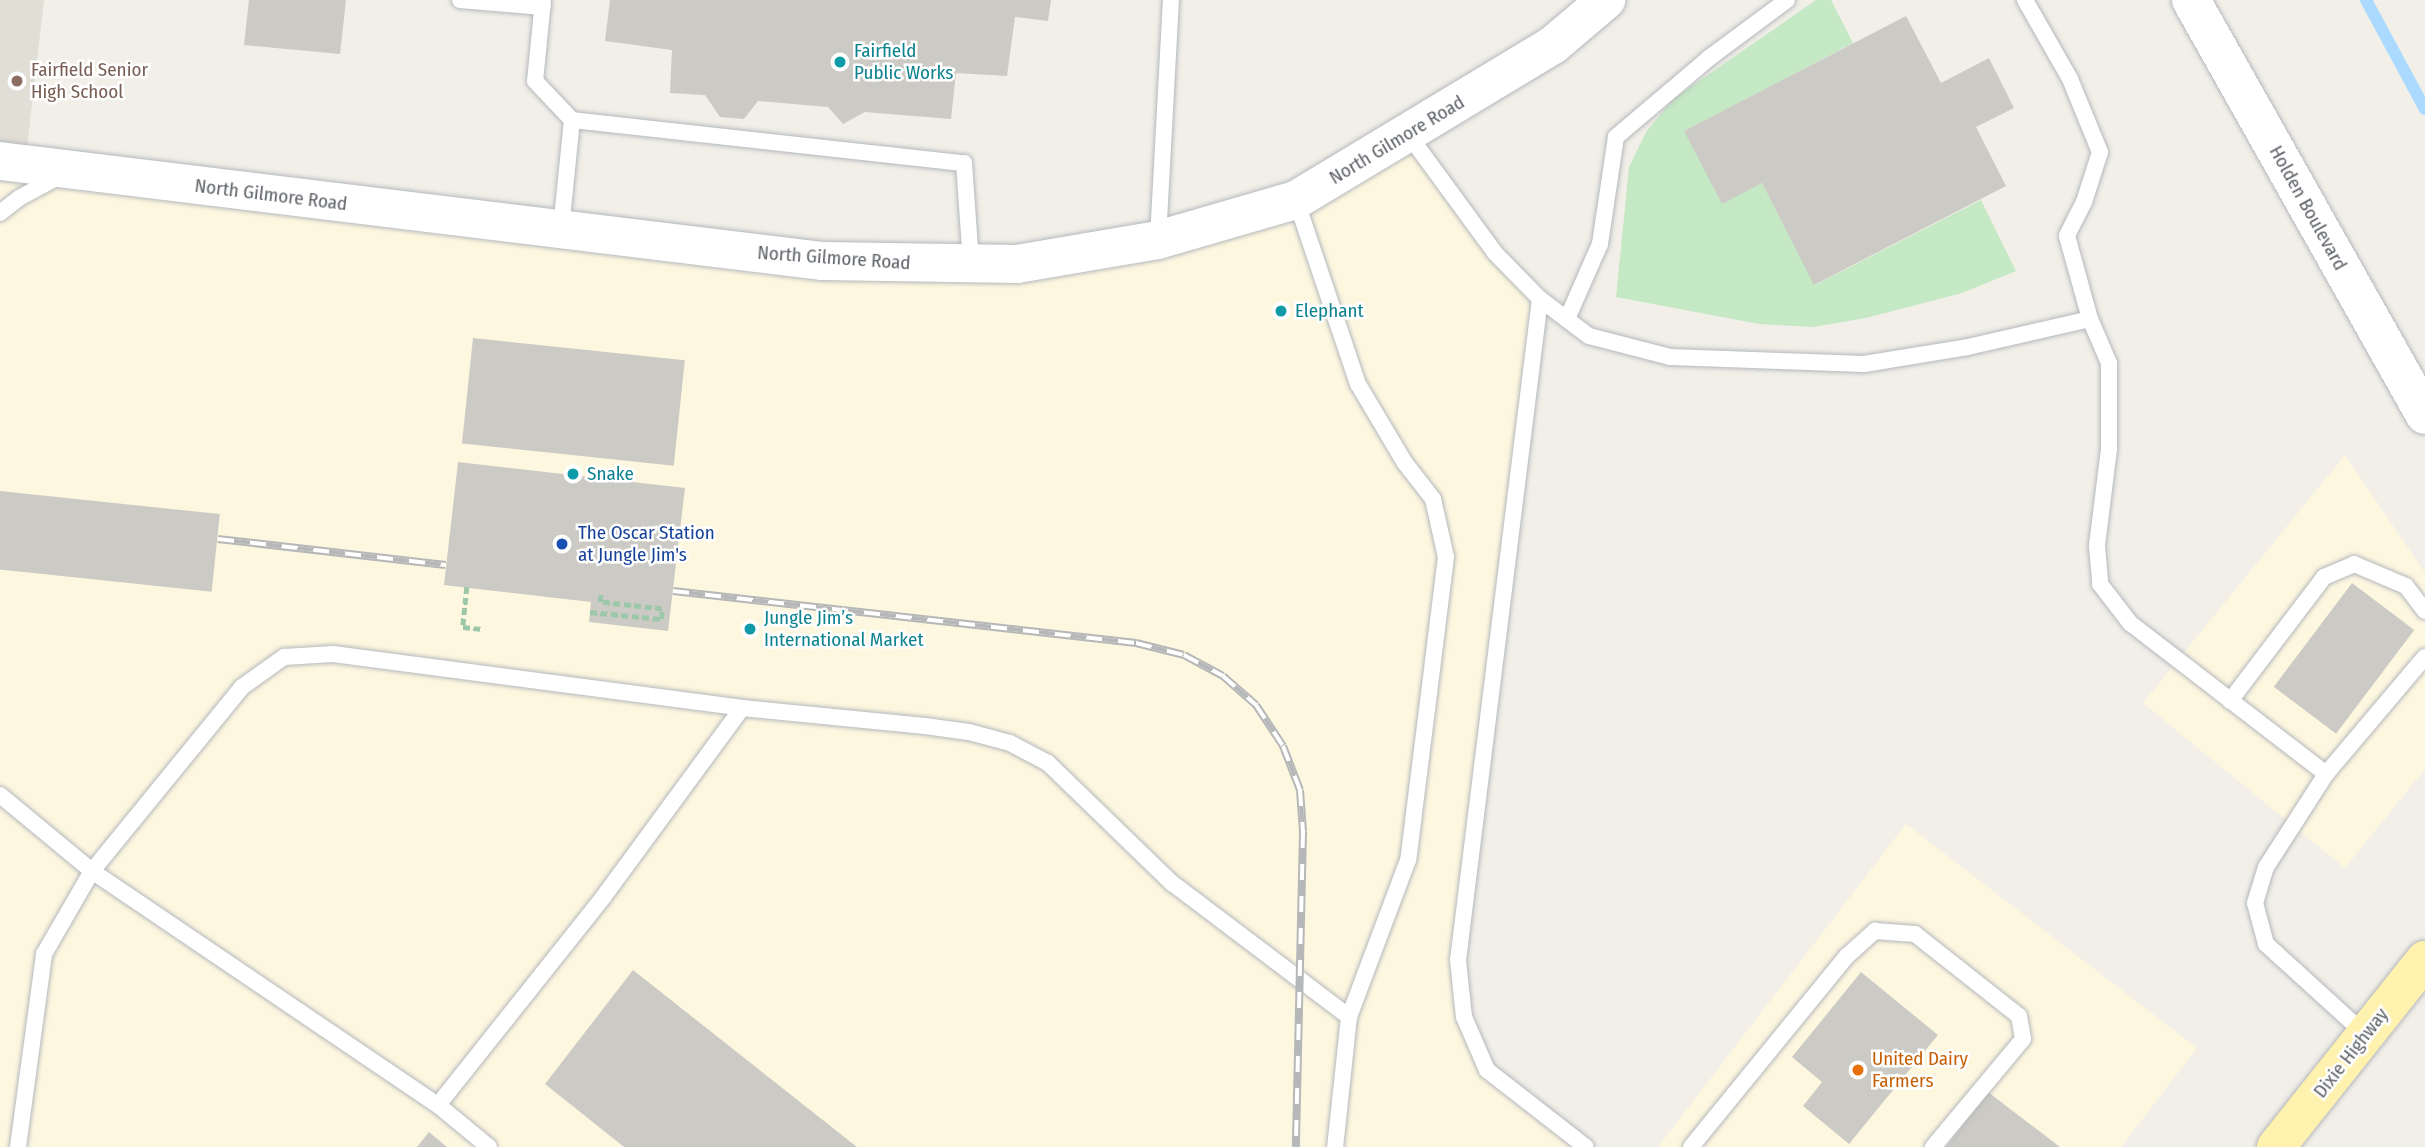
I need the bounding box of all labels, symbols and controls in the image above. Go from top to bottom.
place label: Fairfield Public Works [854,40,953,84]
marker: Fairfield Public Works [832,54,848,70]
place label: Fairfield Senior High School [31,59,148,103]
marker: Fairfield Senior High School [9,73,25,89]
street label: North Gilmore Road [1325,91,1469,189]
street label: Holden Boulevard [2264,142,2352,274]
street label: North Gilmore Road [193,174,349,216]
street label: North Gilmore Road [757,241,911,275]
place label: Elephant [1295,300,1364,322]
marker: Elephant [1273,303,1289,319]
place label: Snake [587,463,634,485]
marker: Snake [565,466,581,482]
place label: The Oscar Station at Jungle Jim's [578,522,715,566]
marker: The Oscar Station at Jungle Jim's [552,534,572,554]
place label: Jungle Jim’s International Market [764,607,924,651]
marker: Jungle Jim’s International Market [742,621,758,637]
street label: Dixie Highway [2309,1004,2393,1102]
place label: United Dairy Farmers [1872,1048,1968,1092]
marker: United Dairy Farmers [1850,1062,1866,1078]

